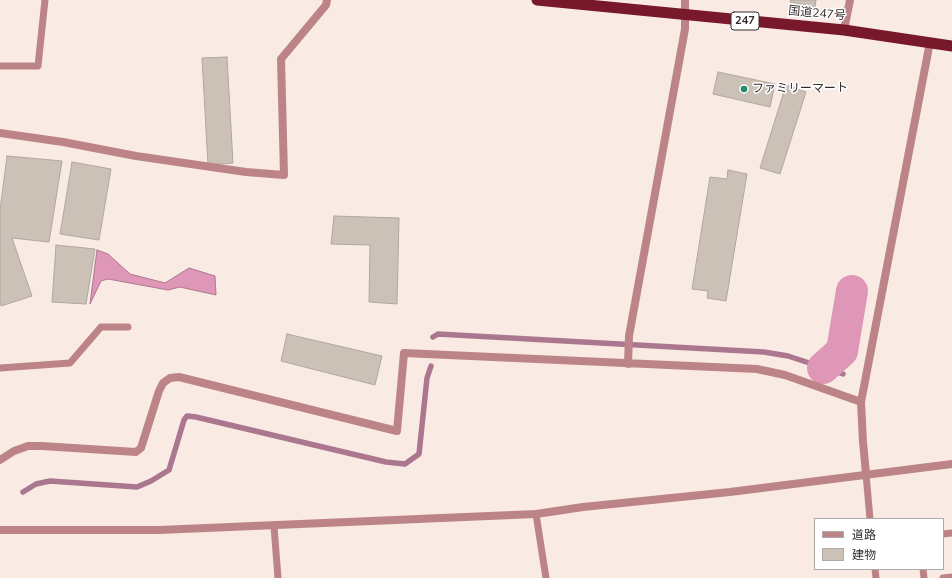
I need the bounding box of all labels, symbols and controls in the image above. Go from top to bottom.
street label: 国道247号 [788,4,846,24]
road number: 247 [731,12,759,30]
place label: ファミリーマート [752,82,848,96]
marker: ファミリーマート [739,84,749,94]
legend [814,518,944,570]
text: 道路 [852,527,876,543]
text: 建物 [852,547,876,563]

